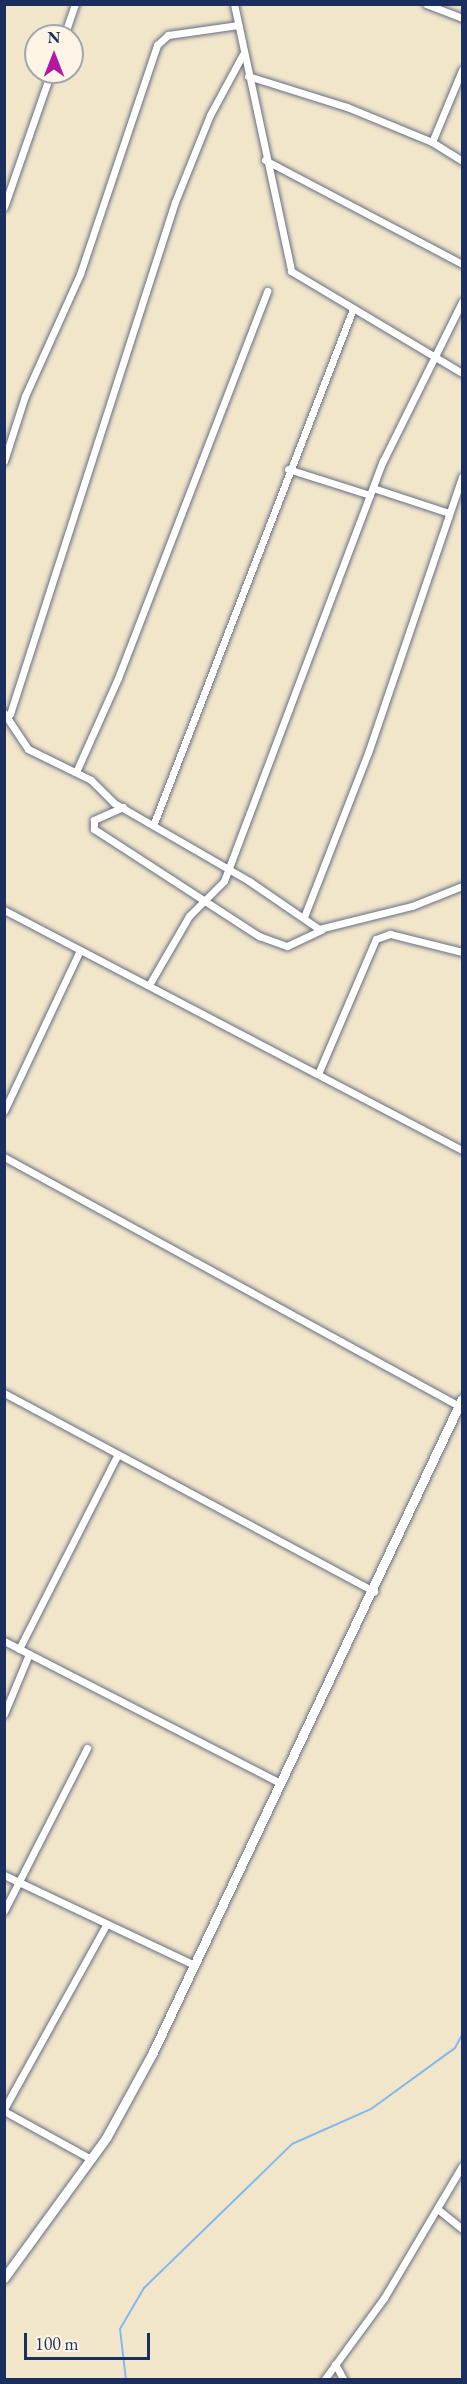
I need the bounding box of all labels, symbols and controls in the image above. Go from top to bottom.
north arrow [24,24,84,84]
text: N [48,27,60,48]
scale bar [27,2321,153,2359]
text: 100 m [35,2332,79,2355]

